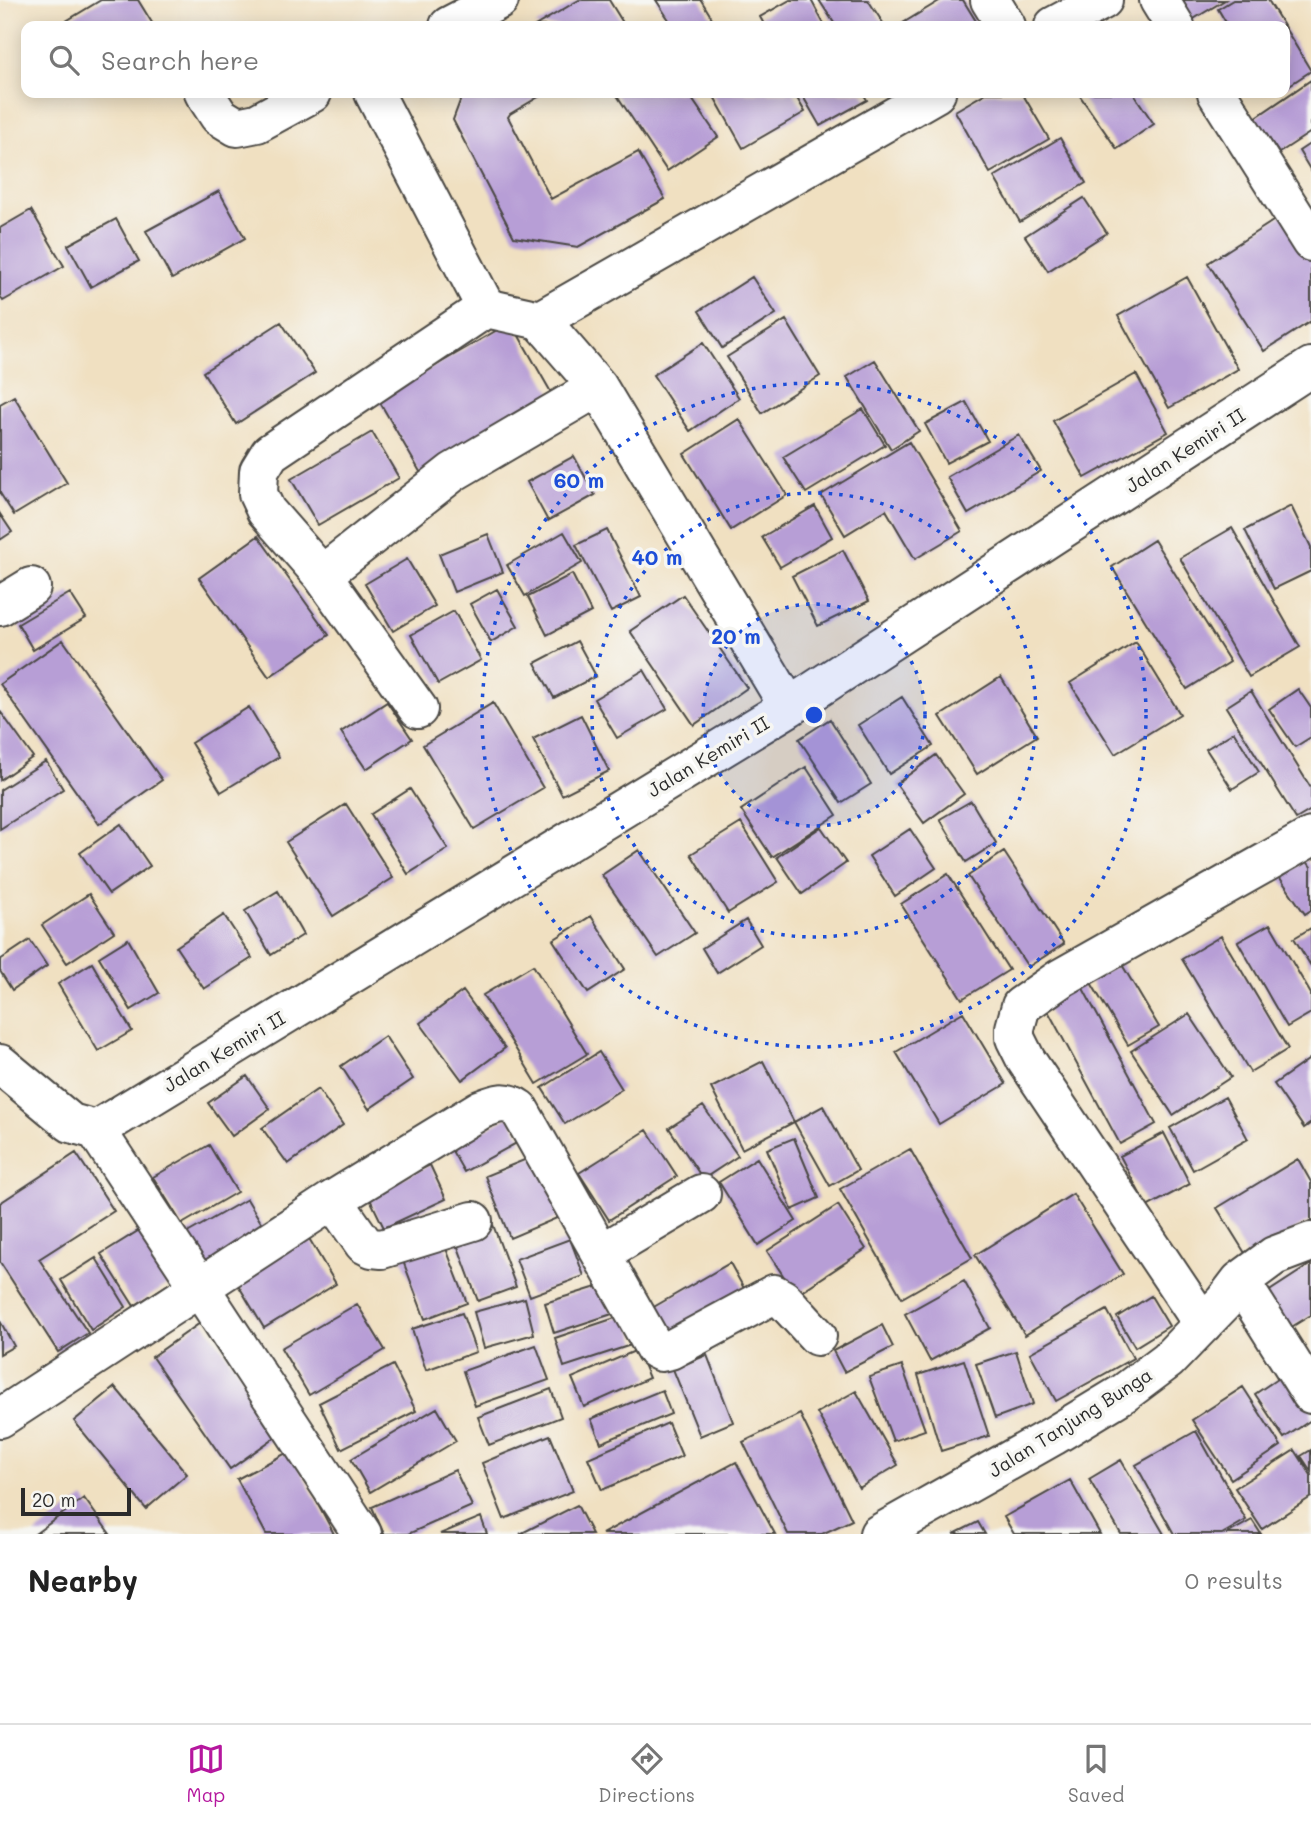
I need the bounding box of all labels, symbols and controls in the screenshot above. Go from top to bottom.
search box [21,21,1290,98]
icon: search [45,41,83,79]
text: Search here [101,43,259,77]
street label: Jalan Kemiri II [1120,402,1250,498]
text: 60 m [554,466,604,493]
text: 40 m [631,543,683,570]
text: 20 m [711,622,761,649]
centre of rings [802,703,826,727]
street label: Jalan Kemiri II [642,710,774,802]
street label: Jalan Kemiri II [158,1005,290,1097]
street label: Jalan Tanjung Bunga [983,1361,1157,1483]
scale bar [21,1485,131,1517]
text: 20 m [32,1487,76,1512]
text: Nearby [28,1560,138,1600]
text: 0 results [1185,1565,1283,1595]
tab: Map [187,1740,225,1807]
tab: Directions [598,1740,695,1807]
tab: Saved [1068,1740,1124,1807]

